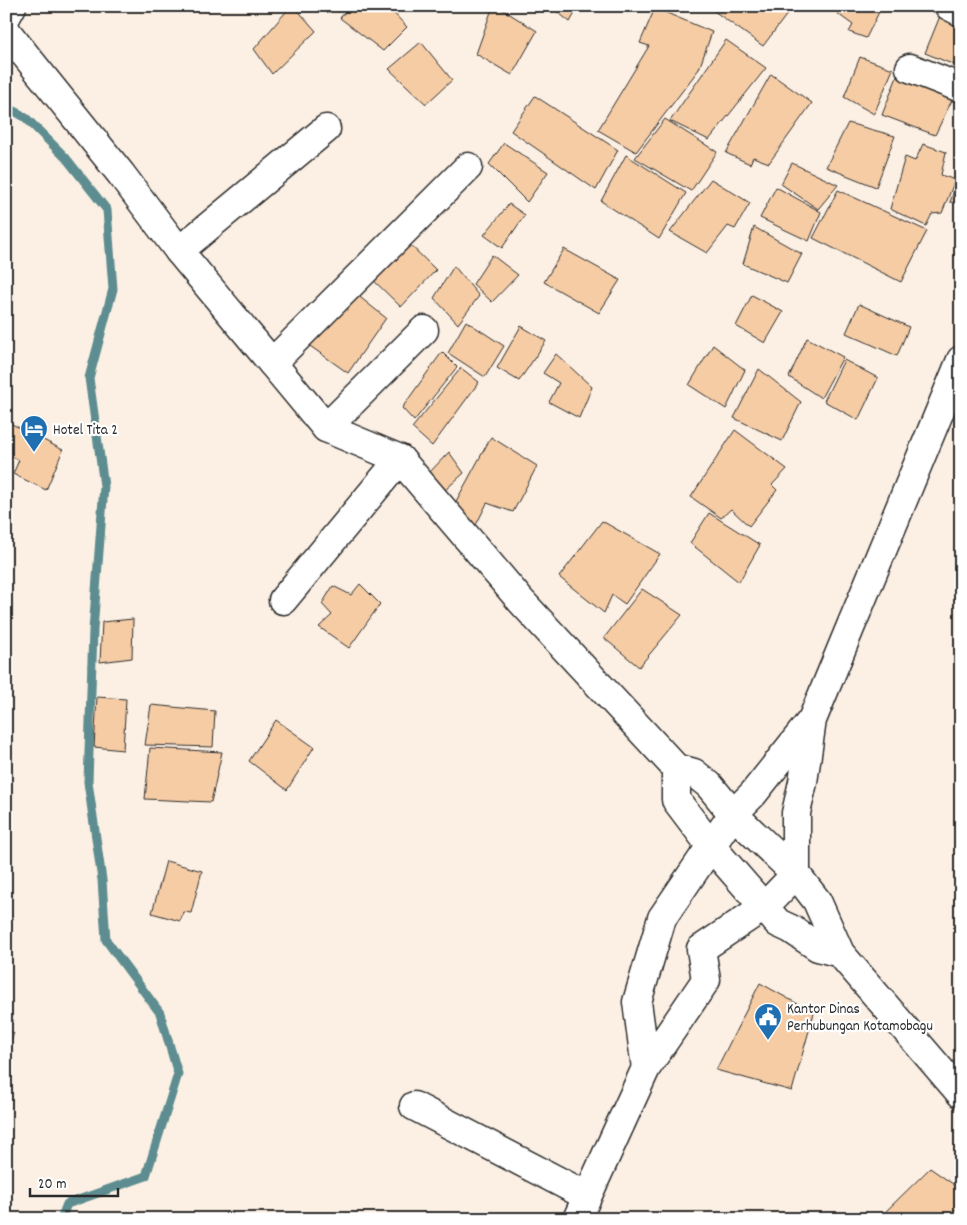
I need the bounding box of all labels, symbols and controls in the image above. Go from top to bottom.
hotel icon: Hotel Tita 2 [19,414,49,453]
place label: Hotel Tita 2 [53,420,118,442]
place label: Kantor Dinas Perhubungan Kotamobagu [787,999,933,1038]
public building icon: Kantor Dinas Perhubungan Kotamobagu [753,1002,783,1041]
scale bar [30,1165,118,1197]
text: 20 m [38,1174,66,1196]

